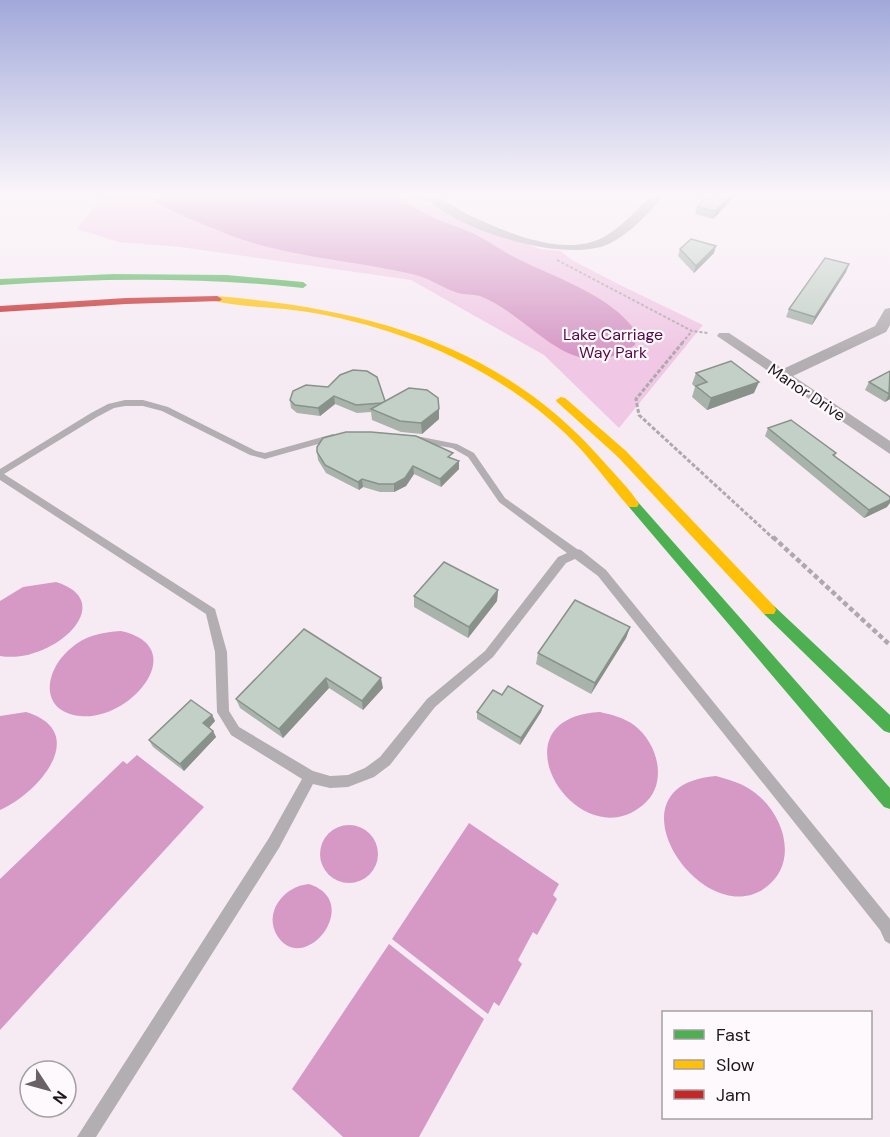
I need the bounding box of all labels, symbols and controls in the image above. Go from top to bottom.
park label: Lake Carriage Way Park [563,324,663,363]
street label: Manor Drive [764,359,849,426]
legend [662,1011,872,1119]
text: Fast [716,1023,751,1047]
text: Slow [716,1053,755,1077]
north arrow [18,1059,78,1119]
text: Jam [716,1083,751,1107]
text: N [48,1087,72,1108]

